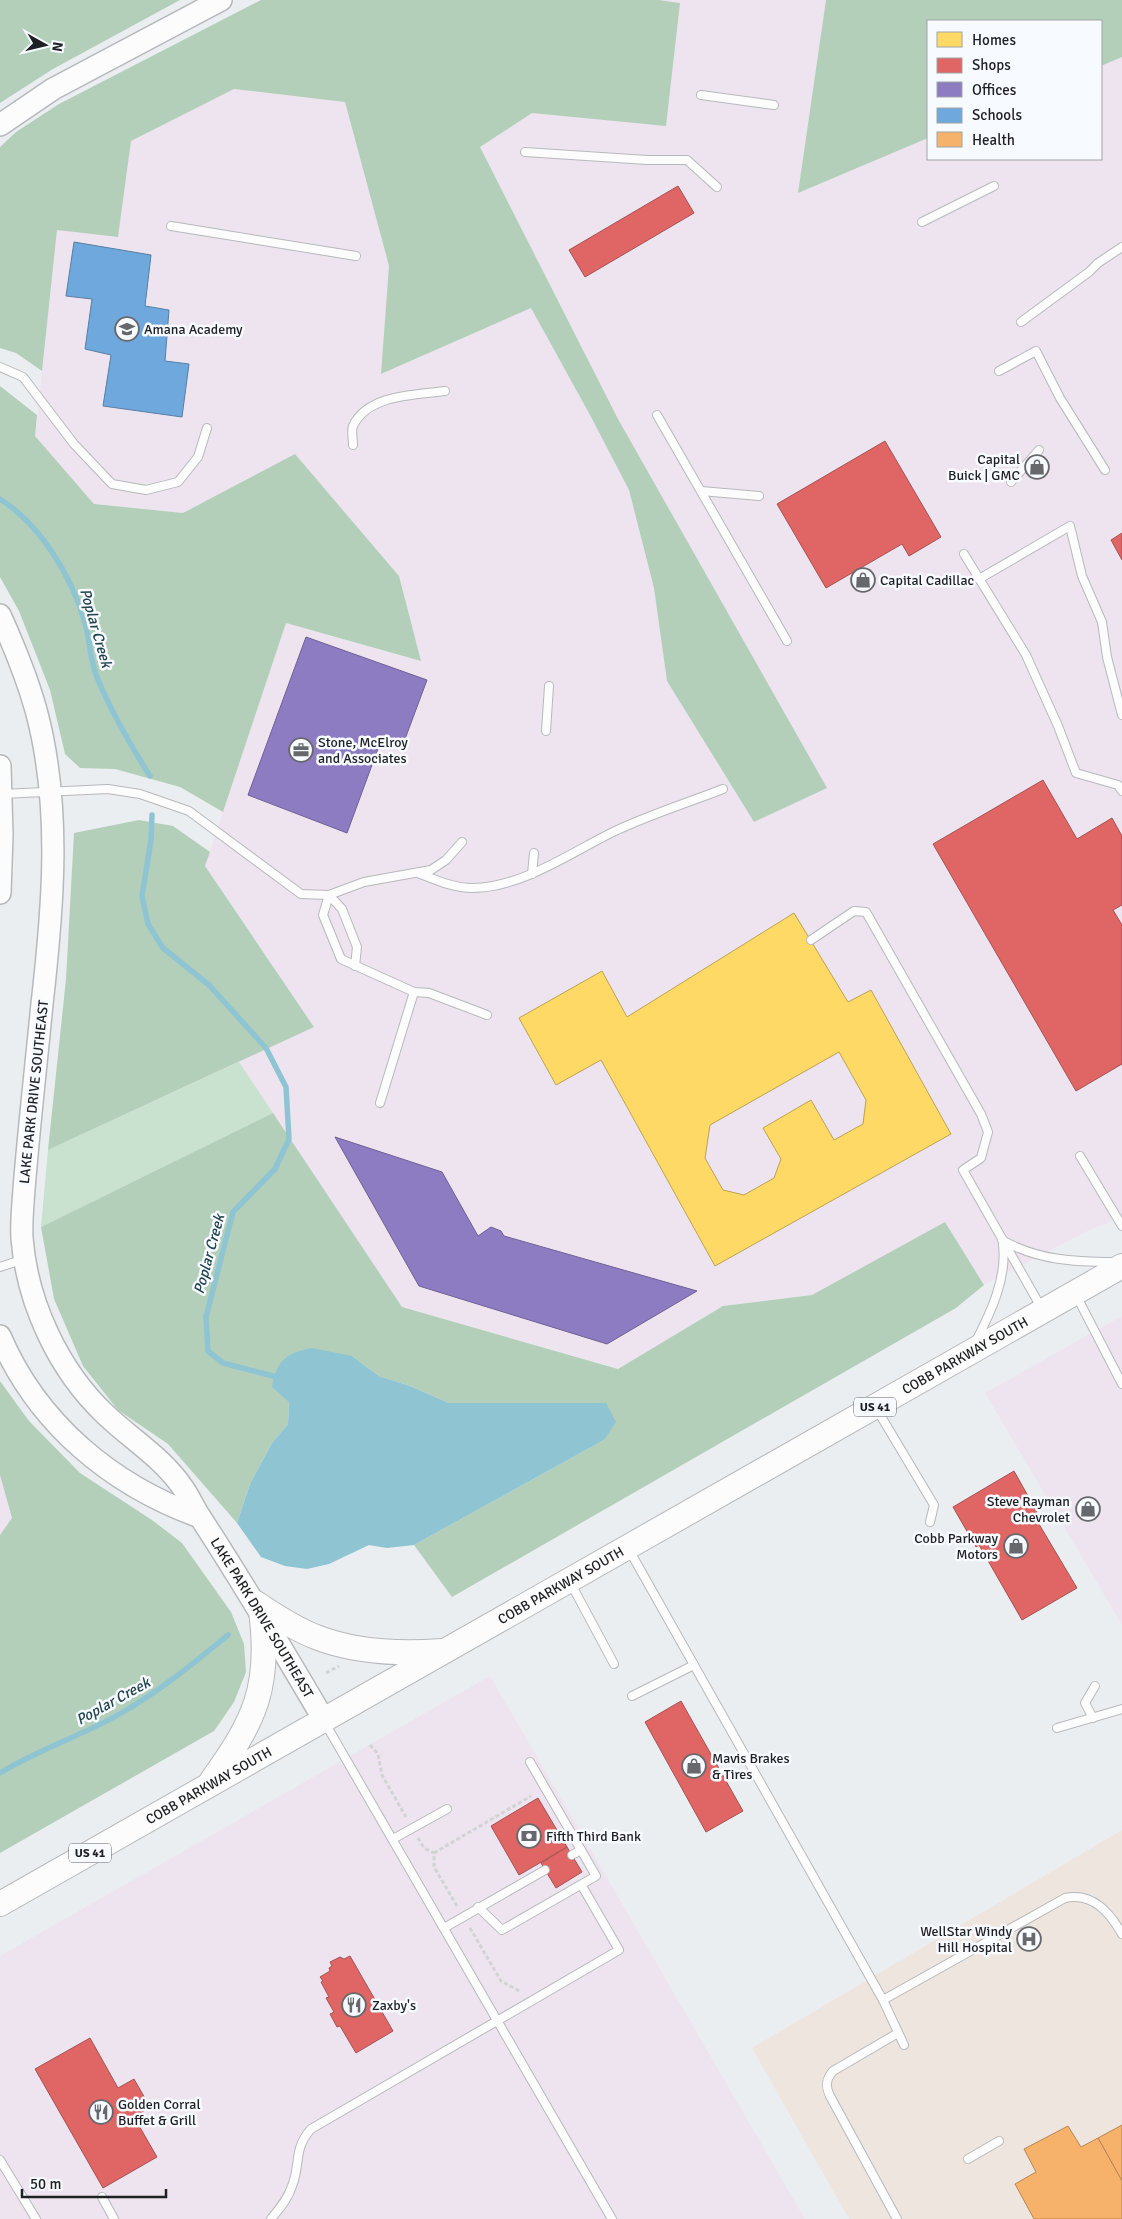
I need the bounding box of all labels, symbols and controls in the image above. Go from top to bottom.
north arrow [20,20,70,70]
legend [927,20,1102,160]
text: Homes [972,31,1016,49]
text: N [48,41,66,53]
text: Shops [972,56,1011,74]
text: Offices [972,81,1017,99]
text: Schools [972,106,1023,124]
text: Health [972,131,1015,149]
school or university icon: Amana Academy [114,316,140,342]
place label: Amana Academy [144,321,243,338]
place label: Capital Buick | GMC [948,451,1020,484]
shop icon: Capital Buick | GMC [1024,454,1050,480]
shop icon: Capital Cadillac [850,567,876,593]
place label: Capital Cadillac [880,572,974,589]
water label: Poplar Creek [76,586,116,671]
place label: Stone, McElroy and Associates [318,734,408,767]
office icon: Stone, McElroy and Associates [288,737,314,763]
street label: LAKE PARK DRIVE SOUTHEAST [16,999,52,1185]
water label: Poplar Creek [190,1211,229,1296]
street label: COBB PARKWAY SOUTH [899,1313,1031,1398]
road number: US 41 [854,1398,896,1416]
place label: Steve Rayman Chevrolet [987,1493,1070,1526]
shop icon: Steve Rayman Chevrolet [1075,1496,1101,1522]
place label: Cobb Parkway Motors [914,1530,998,1563]
shop icon: Cobb Parkway Motors [1003,1533,1029,1559]
street label: LAKE PARK DRIVE SOUTHEAST [207,1534,318,1701]
street label: COBB PARKWAY SOUTH [495,1543,627,1628]
water label: Poplar Creek [73,1673,154,1729]
street label: COBB PARKWAY SOUTH [143,1743,275,1828]
place label: Mavis Brakes & Tires [712,1750,790,1783]
shop icon: Mavis Brakes & Tires [681,1753,707,1779]
bank icon: Fifth Third Bank [516,1823,542,1849]
place label: Fifth Third Bank [546,1828,641,1845]
road number: US 41 [69,1844,111,1862]
place label: WellStar Windy Hill Hospital [920,1923,1012,1956]
hospital icon: WellStar Windy Hill Hospital [1016,1926,1042,1952]
restaurant icon: Zaxby's [341,1992,367,2018]
place label: Zaxby's [372,1997,416,2014]
place label: Golden Corral Buffet & Grill [118,2096,201,2129]
restaurant icon: Golden Corral Buffet & Grill [88,2099,114,2125]
scale bar [22,2166,166,2198]
text: 50 m [30,2175,61,2193]

